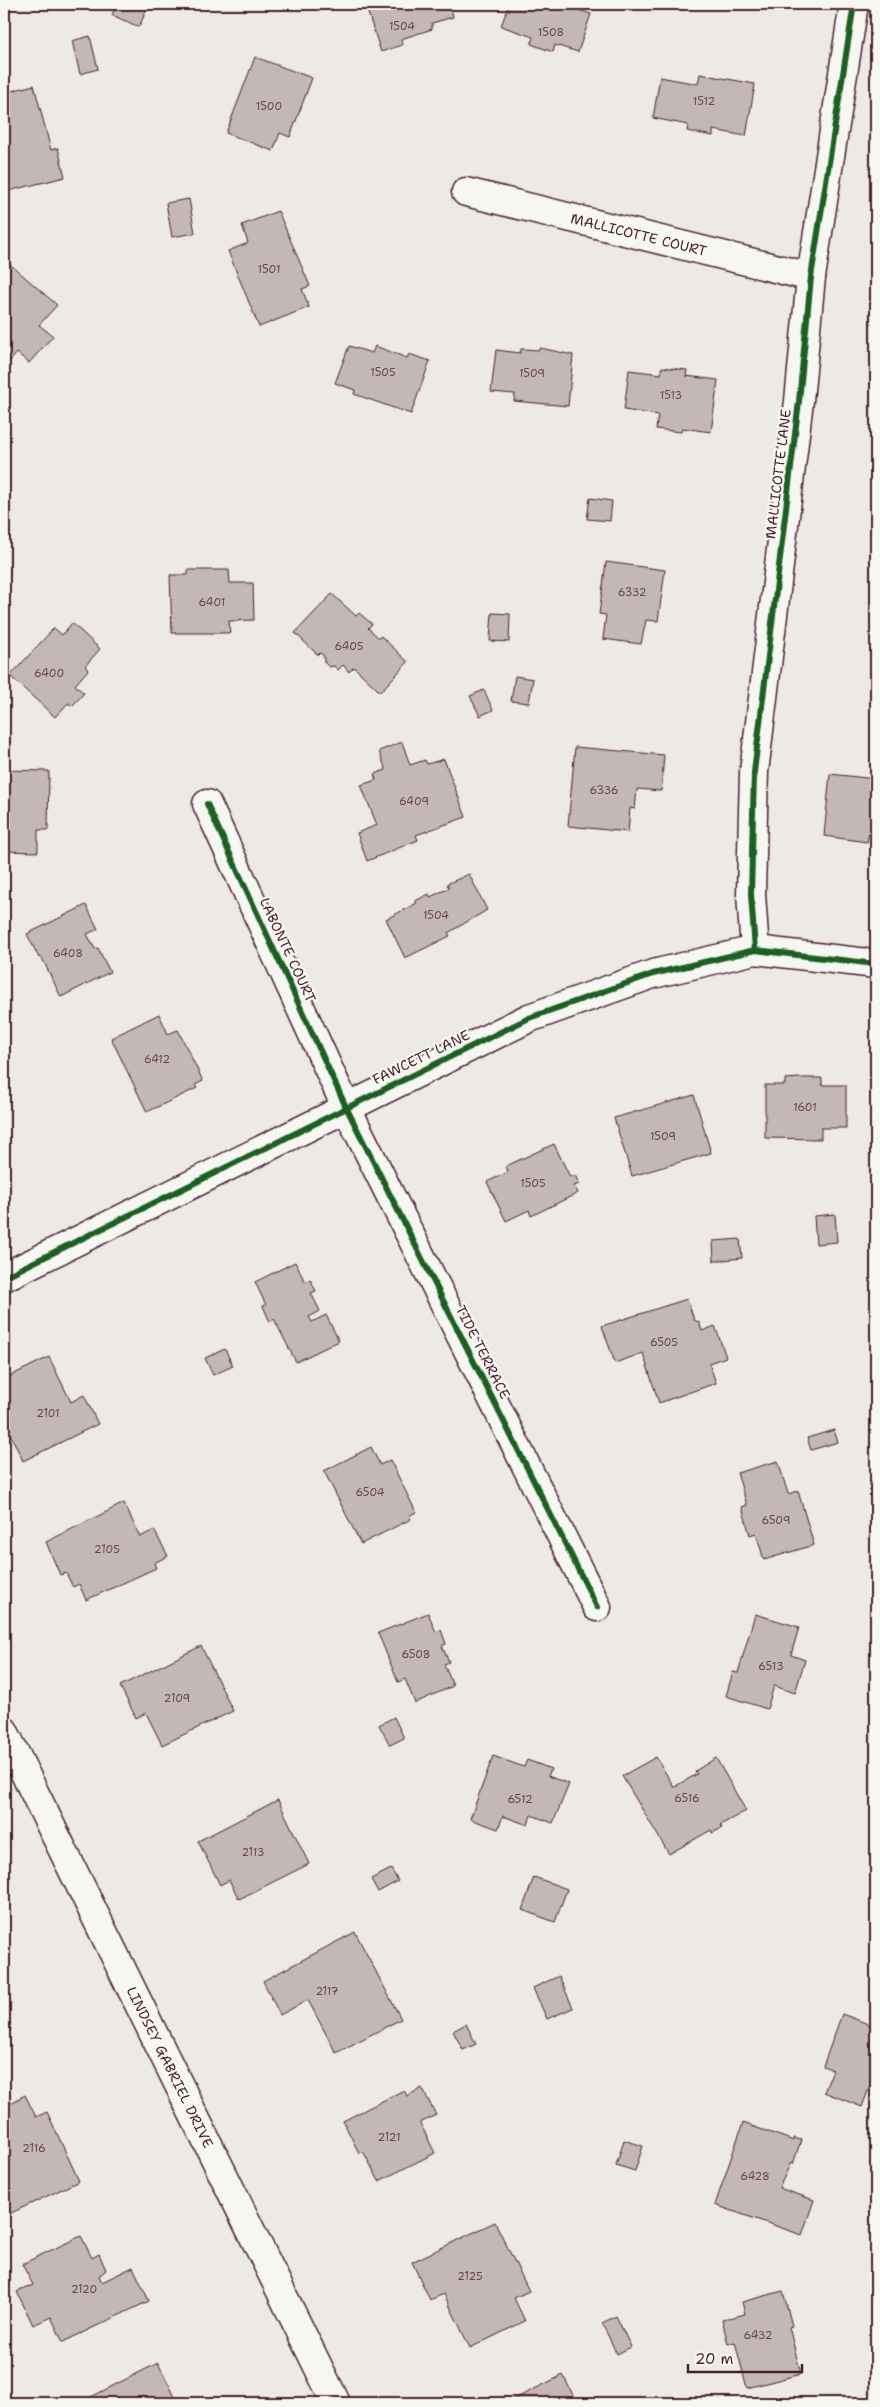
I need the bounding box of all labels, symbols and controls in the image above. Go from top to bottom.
house number: 1504 [389,19,415,34]
house number: 1508 [538,25,564,40]
house number: 1512 [693,94,715,109]
house number: 1500 [256,99,282,114]
street label: MALLICOTTE COURT [569,209,709,260]
house number: 1501 [257,262,281,277]
house number: 1505 [370,365,396,380]
house number: 1509 [519,366,545,381]
house number: 1513 [660,388,682,403]
street label: MALLICOTTE LANE [761,408,795,540]
house number: 6332 [618,585,646,600]
house number: 6401 [199,595,225,610]
house number: 6405 [334,639,364,654]
house number: 6400 [34,666,64,681]
house number: 6336 [589,783,619,798]
house number: 6409 [399,794,429,809]
street label: LABONTE COURT [256,895,320,1006]
house number: 1504 [423,908,449,923]
house number: 6408 [53,946,83,961]
street label: FAWCETT LANE [369,1026,473,1088]
house number: 6412 [144,1052,170,1067]
house number: 1601 [793,1100,817,1115]
house number: 1509 [650,1129,676,1144]
house number: 1505 [520,1176,546,1191]
street label: TIDE TERRACE [452,1302,514,1402]
house number: 6505 [650,1335,678,1350]
house number: 2101 [36,1406,60,1421]
house number: 6504 [356,1485,385,1500]
house number: 6509 [762,1513,790,1528]
house number: 2105 [94,1542,120,1557]
house number: 6508 [401,1647,431,1662]
house number: 6513 [758,1659,784,1674]
house number: 2109 [164,1691,190,1706]
house number: 6516 [674,1791,700,1806]
house number: 6512 [507,1792,533,1807]
house number: 2113 [241,1845,265,1860]
street label: LINDSEY GABRIEL DRIVE [123,1984,218,2151]
house number: 2117 [315,1984,339,1999]
house number: 2121 [378,2130,400,2145]
house number: 2116 [22,2141,46,2156]
house number: 6428 [740,2169,770,2184]
house number: 2125 [457,2269,483,2284]
house number: 2120 [71,2282,97,2297]
house number: 6432 [744,2328,772,2343]
scale bar [688,2342,801,2374]
text: 20 m [695,2349,734,2369]

